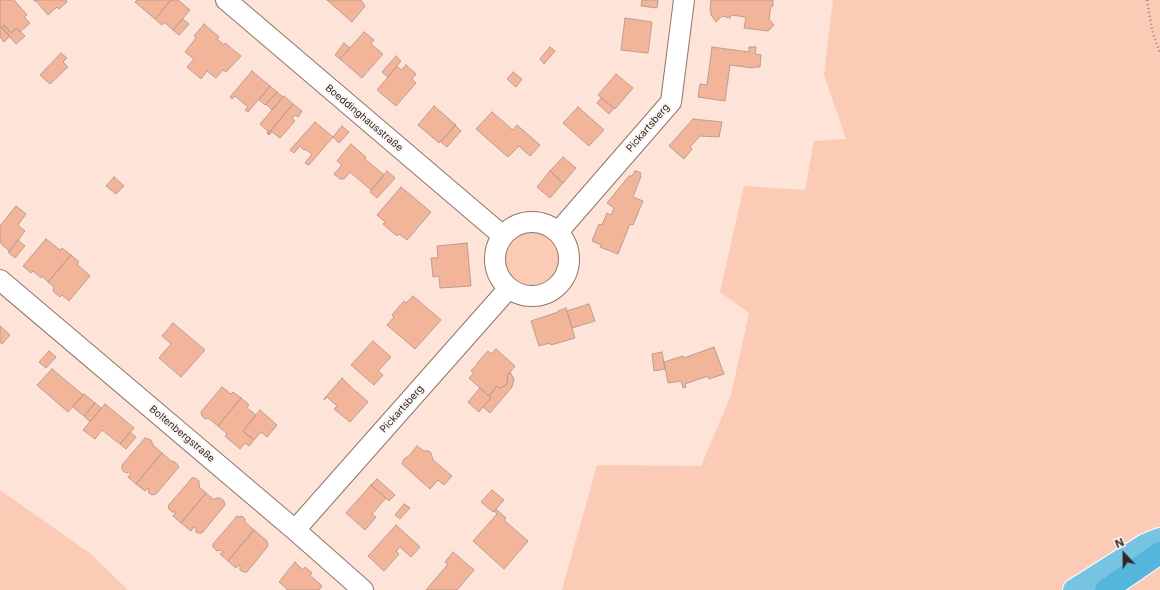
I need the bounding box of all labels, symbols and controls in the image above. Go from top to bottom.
street label: Boeddinghausstraße [323,82,405,154]
street label: Pickartsberg [624,102,672,154]
street label: Pickartsberg [378,383,426,435]
street label: Boltenbergstraße [147,403,217,465]
north arrow [1104,534,1144,574]
text: N [1113,535,1126,551]

